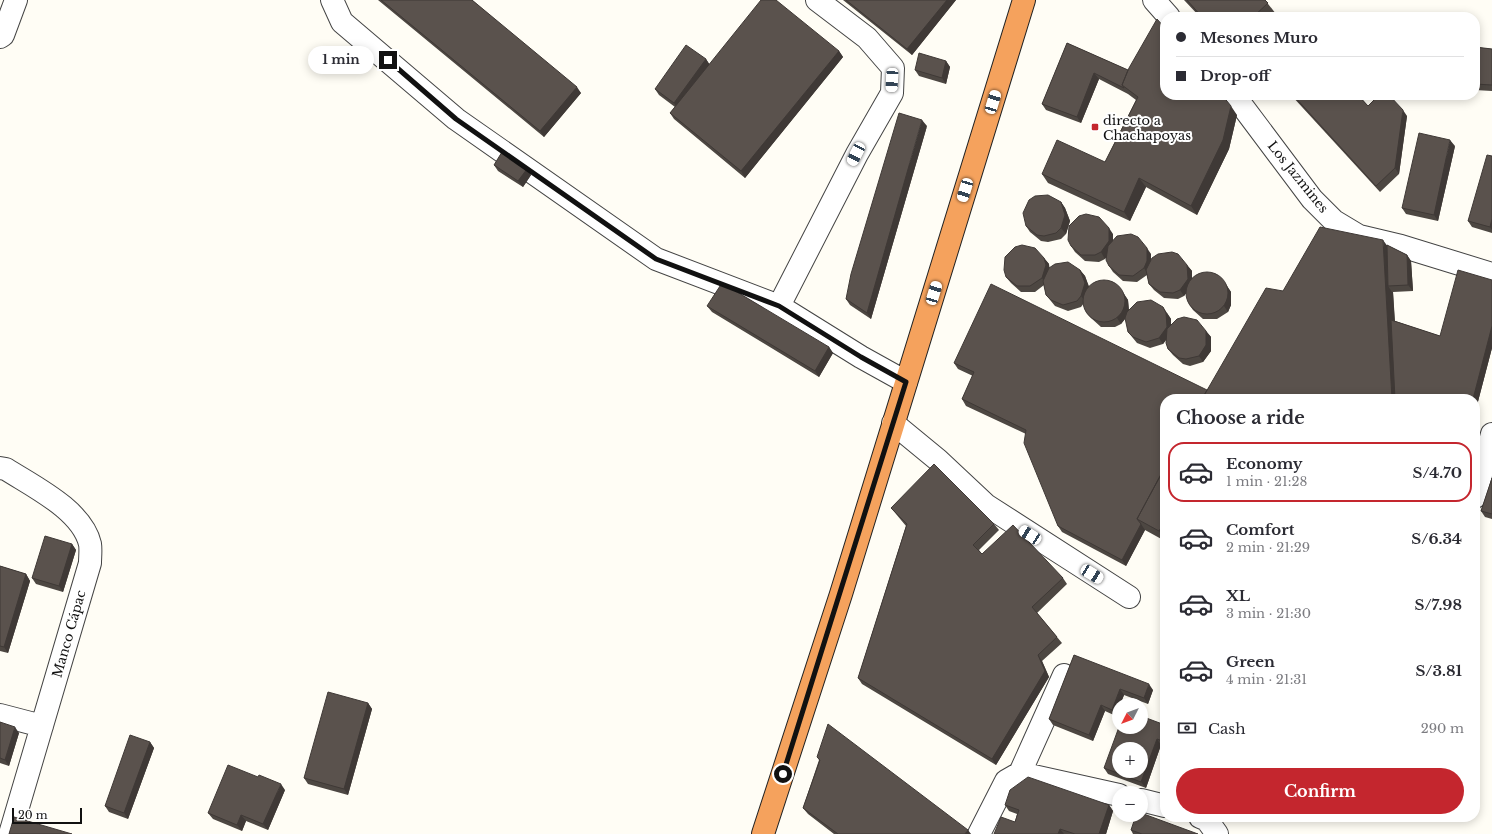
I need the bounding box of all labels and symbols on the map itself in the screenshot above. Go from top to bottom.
callout: 1 min [308,46,374,74]
route end [379,51,397,69]
car [885,68,899,92]
car [984,89,1002,115]
place label: directo a Chachapoyas [1103,112,1191,144]
marker: directo a Chachapoyas [1090,122,1100,132]
street label: Los Jazmines [1264,138,1332,216]
car [845,141,867,167]
car [956,177,974,203]
car [925,280,943,306]
car [1017,523,1043,547]
car [1079,563,1105,585]
street label: Manco Cápac [48,588,90,680]
north arrow [1112,698,1148,734]
route start [774,765,792,783]
scale bar [12,806,82,825]

